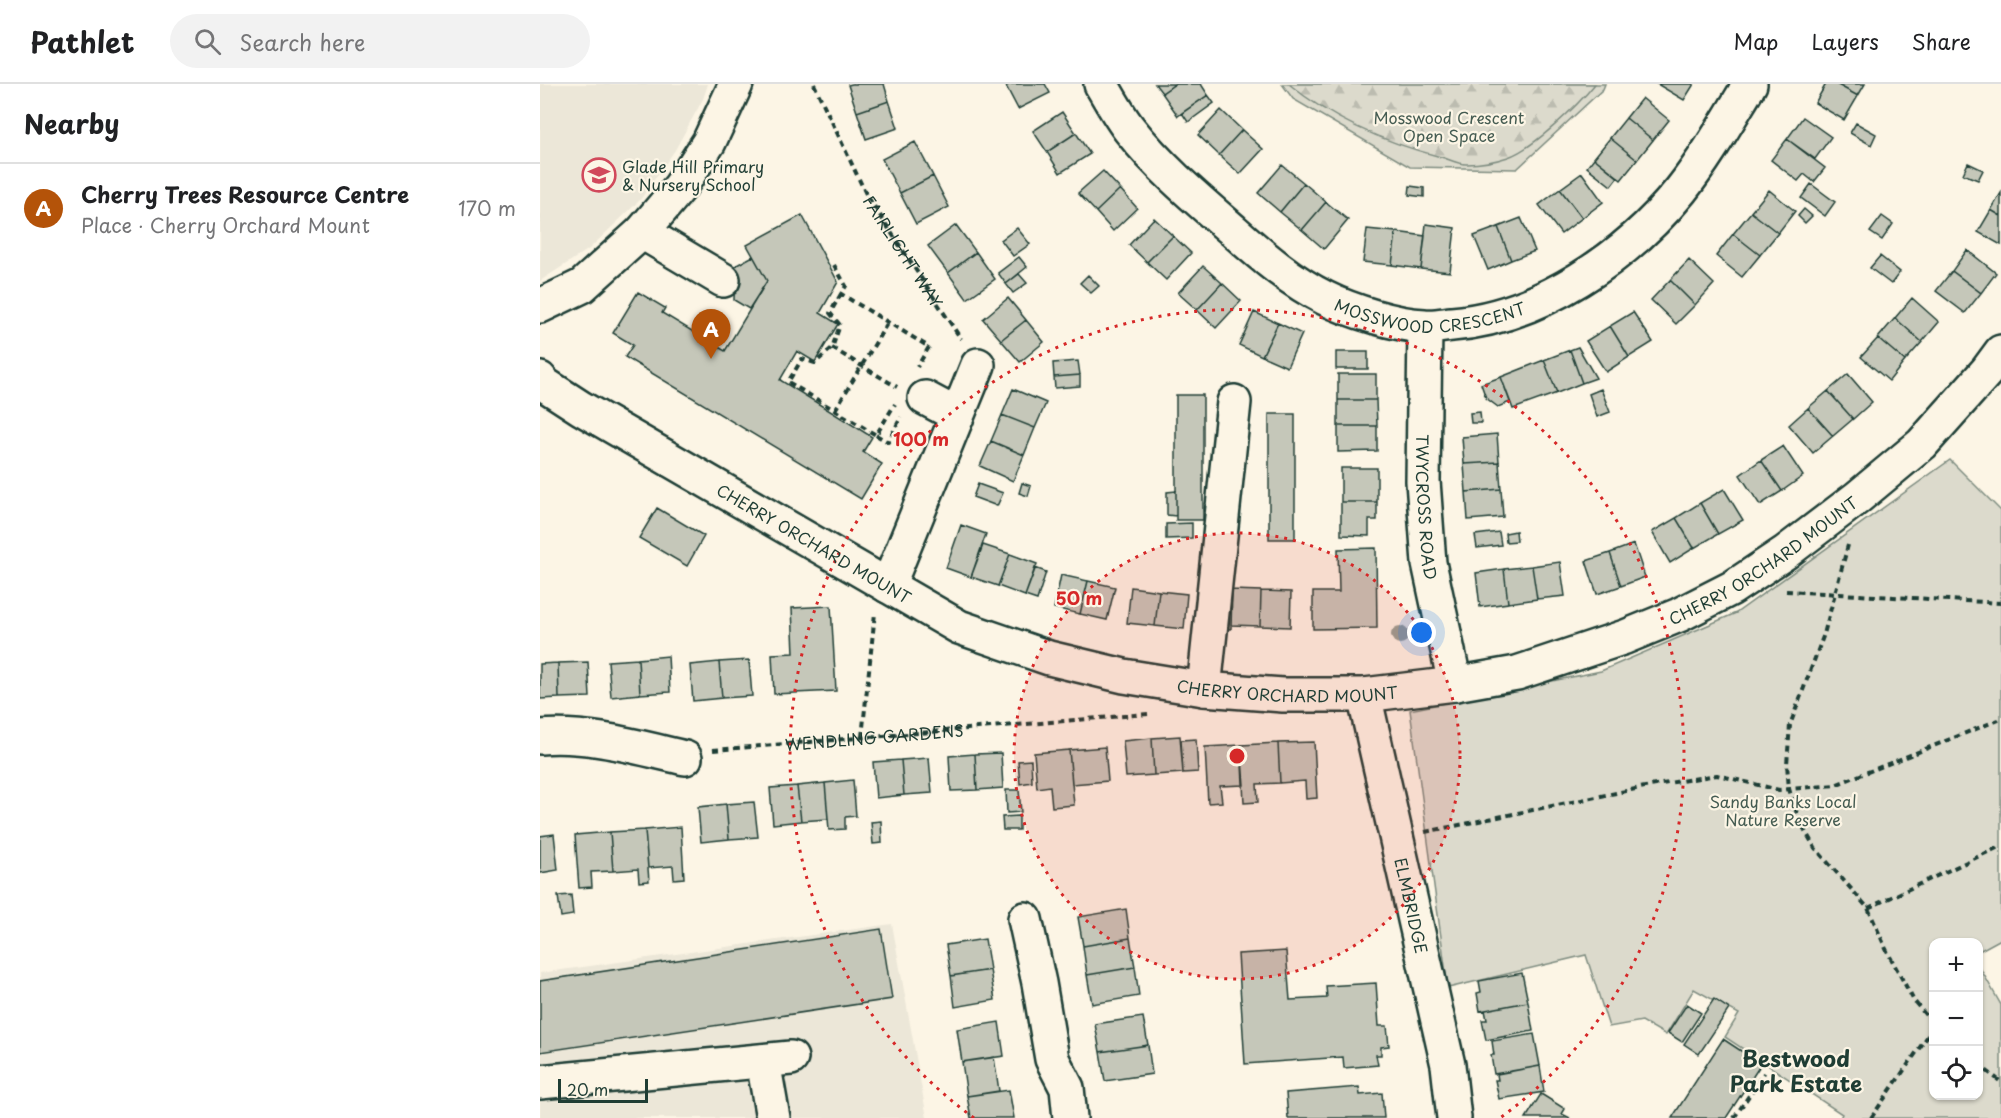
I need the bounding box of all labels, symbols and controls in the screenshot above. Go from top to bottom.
search box [170,14,590,68]
text: Pathlet [30,20,134,63]
icon: search [191,25,224,58]
text: Search here [239,25,365,58]
text: Map [1734,25,1778,57]
text: Layers [1811,25,1879,57]
text: Share [1912,25,1971,57]
text: Nearby [24,104,119,143]
park label: Mosswood Crescent Open Space [1374,105,1525,147]
place label: Glade Hill Primary & Nursery School [622,154,764,196]
school or university icon: Glade Hill Primary & Nursery School [581,157,617,193]
text: Cherry Trees Resource Centre [81,177,409,210]
street label: FAIRLIGHT WAY [858,190,949,312]
text: A [36,193,51,223]
text: 170 m [458,193,516,223]
text: Place · Cherry Orchard Mount [81,210,370,240]
street label: MOSSWOOD CRESCENT [1332,291,1528,313]
text: MOSSWOOD CRESCENT [1331,292,1529,339]
pin: A [692,310,730,359]
text: 100 m [893,425,949,452]
street label: TWYCROSS ROAD [1411,434,1444,582]
street label: CHERRY ORCHARD MOUNT [712,477,916,609]
street label: CHERRY ORCHARD MOUNT [1665,490,1862,630]
text: 50 m [1056,584,1102,611]
your location [1407,618,1436,647]
street label: CHERRY ORCHARD MOUNT [1175,673,1399,707]
street label: WENDLING GARDENS [784,717,965,756]
centre of rings [1227,746,1247,766]
park label: Sandy Banks Local Nature Reserve [1709,789,1857,831]
street label: ELMBRIDGE [1389,855,1434,956]
map controls [1929,938,1983,1100]
button: + [1929,938,1983,992]
button: − [1929,992,1983,1046]
district label: Bestwood Park Estate [1730,1041,1862,1099]
button: locate [1929,1046,1983,1100]
scale bar [558,1076,648,1104]
text: 20 m [567,1077,608,1101]

